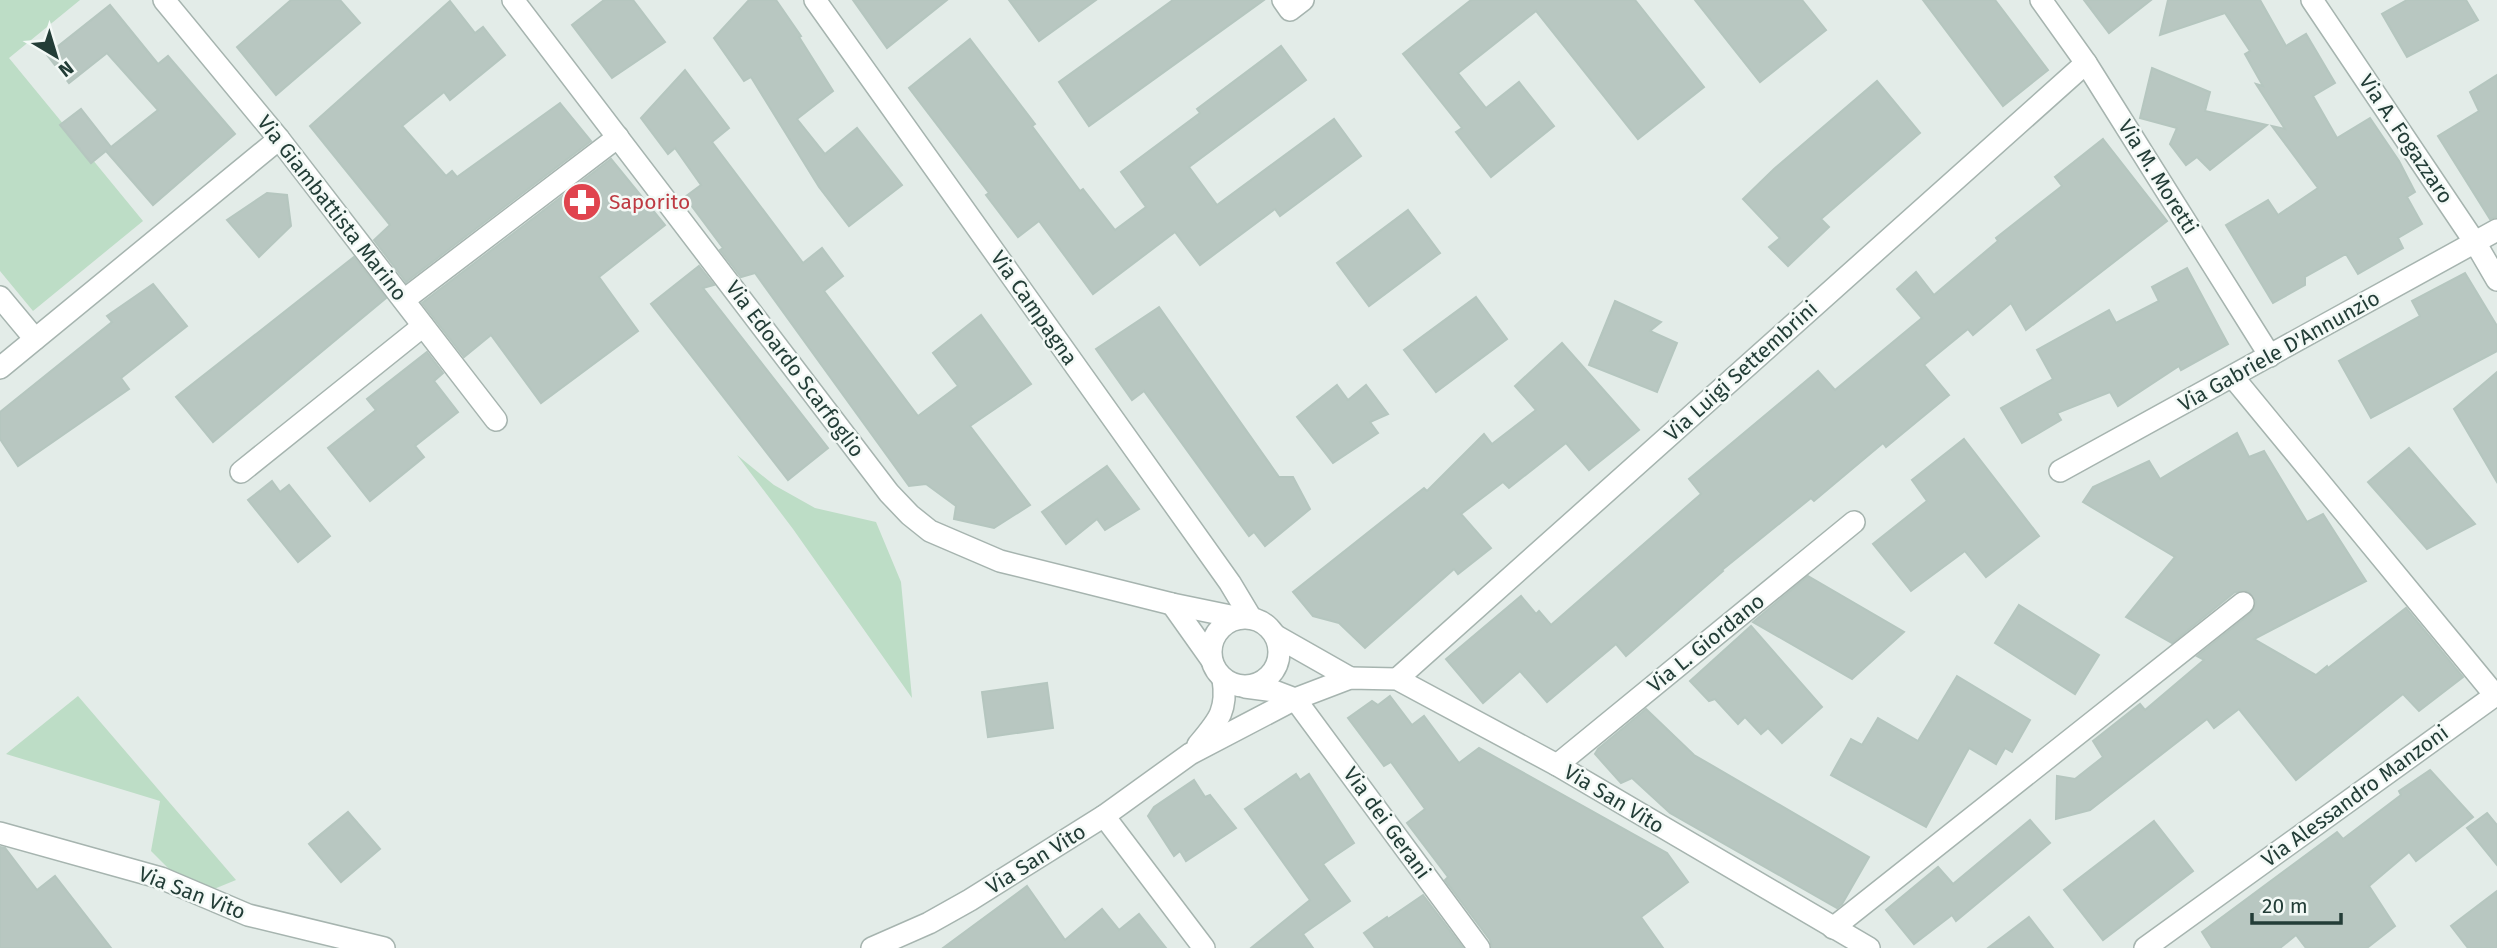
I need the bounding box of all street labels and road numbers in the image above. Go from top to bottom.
street label: Via A. Fogazzaro [2353,69,2459,209]
street label: Via Giambattista Marino [251,110,413,306]
street label: Via M. Moretti [2112,115,2204,239]
street label: Via Campagna [985,246,1083,370]
street label: Via Edoardo Scarfoglio [720,276,870,462]
street label: Via Gabriele D'Annunzio [2174,285,2384,417]
street label: Via Luigi Settembrini [1659,295,1823,447]
street label: Via L. Giordano [1642,588,1770,698]
street label: Via Alessandro Manzoni [2257,720,2453,872]
street label: Via San Vito [1559,759,1669,839]
street label: Via dei Gerani [1338,762,1436,884]
street label: Via San Vito [981,818,1091,900]
street label: Via San Vito [135,861,249,925]

